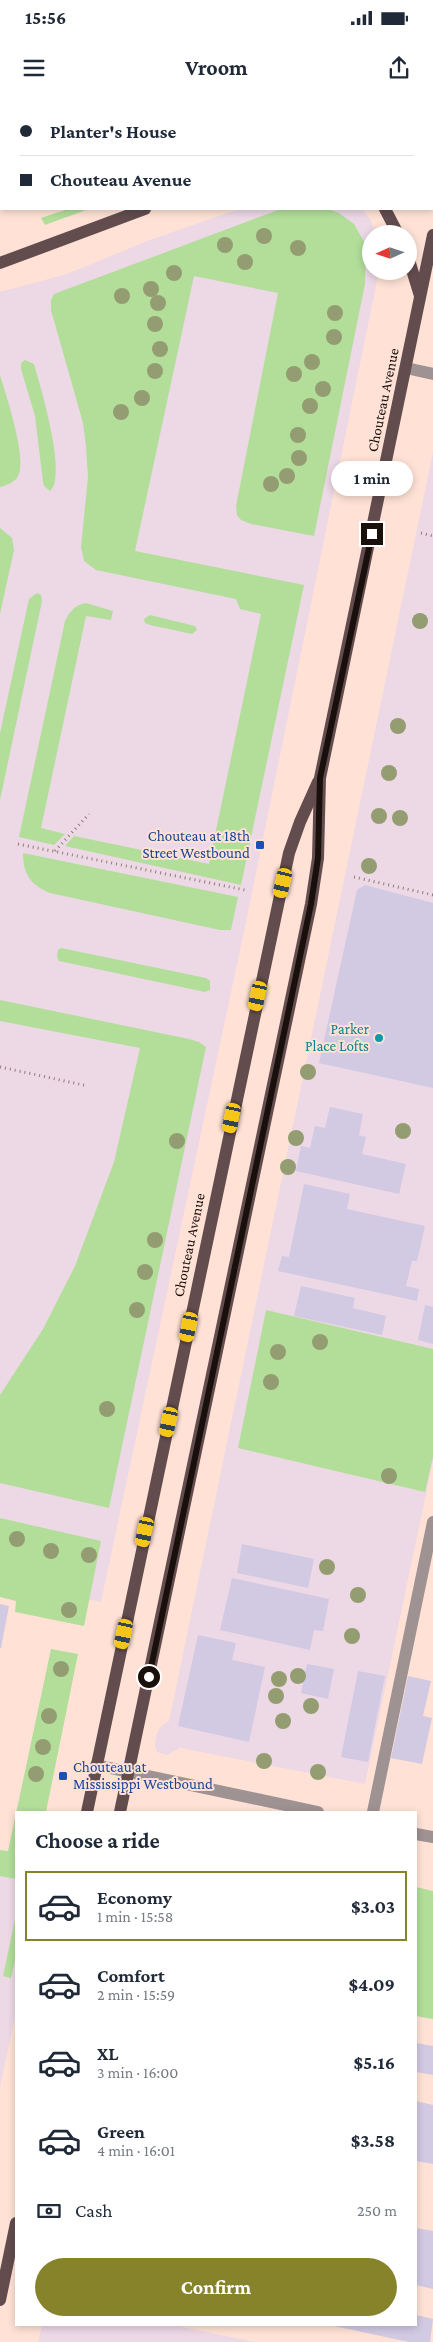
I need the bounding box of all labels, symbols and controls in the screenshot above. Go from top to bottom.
text: 15:56 [25,7,66,28]
icon: menu [20,54,48,82]
icon: share [385,54,413,82]
text: Vroom [185,55,248,80]
text: Planter's House [50,121,176,142]
text: Chouteau Avenue [50,169,191,190]
north arrow [362,225,418,280]
map controls [362,225,417,280]
street label: Chouteau Avenue [364,346,402,453]
callout: 1 min [331,462,413,496]
text: 1 min [354,470,390,487]
route end [361,523,383,545]
place label: Chouteau at 18th Street Westbound [142,828,250,861]
marker: Chouteau at 18th Street Westbound [254,839,266,851]
car [272,867,293,899]
car [247,980,268,1012]
place label: Parker Place Lofts [305,1021,370,1054]
marker: Parker Place Lofts [373,1032,385,1044]
car [221,1102,242,1134]
street label: Chouteau Avenue [170,1191,208,1298]
car [178,1311,199,1343]
car [158,1406,179,1438]
car [134,1516,155,1548]
car [113,1618,134,1650]
route start [138,1666,160,1688]
place label: Chouteau at Mississippi Westbound [73,1759,213,1793]
marker: Chouteau at Mississippi Westbound [57,1770,69,1782]
text: Choose a ride [35,1828,160,1853]
icon: car [37,1884,82,1929]
text: Economy [97,1887,172,1908]
text: $3.03 [351,1896,395,1917]
text: 1 min · 15:58 [97,1908,173,1925]
icon: car [37,1962,82,2007]
text: Comfort [97,1965,165,1986]
text: $4.09 [349,1974,395,1995]
text: 2 min · 15:59 [97,1986,175,2003]
icon: car [37,2040,82,2085]
text: XL [97,2043,119,2064]
text: $5.16 [354,2052,395,2073]
text: 3 min · 16:00 [97,2064,178,2081]
icon: car [37,2118,82,2163]
text: Green [97,2121,145,2142]
text: $3.58 [351,2130,395,2151]
text: 4 min · 16:01 [97,2142,175,2159]
icon: cash [35,2197,63,2225]
text: Cash [75,2200,113,2221]
text: 250 m [357,2202,397,2219]
button: Confirm [35,2258,397,2316]

